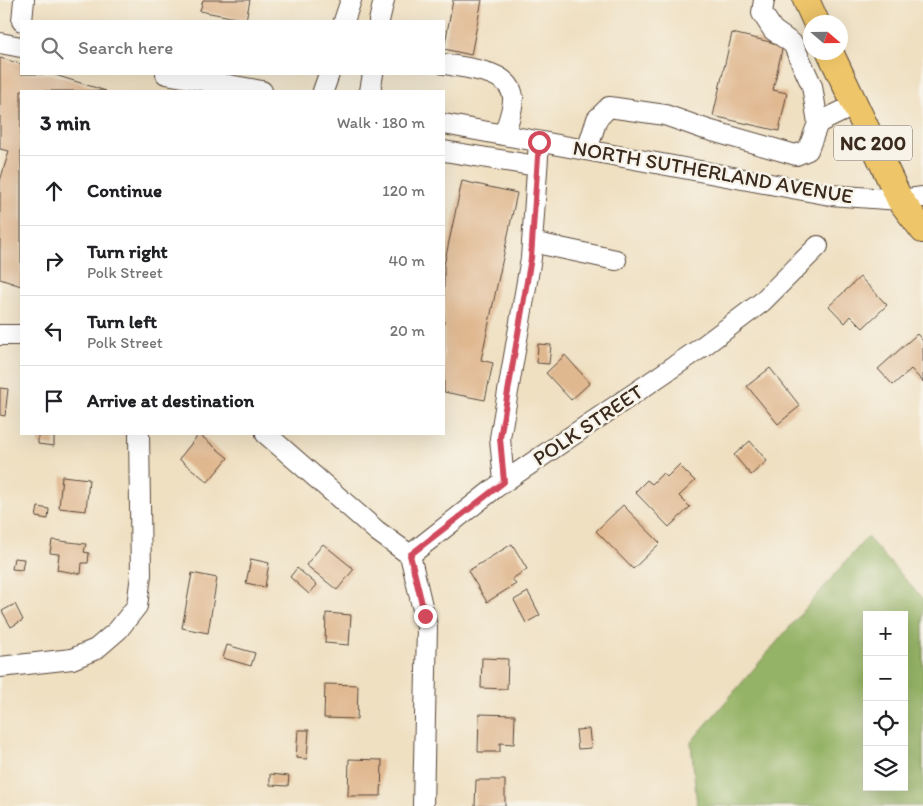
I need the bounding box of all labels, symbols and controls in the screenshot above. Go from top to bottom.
north arrow [803,15,848,60]
search box [20,20,445,75]
icon: search [38,34,66,62]
text: Search here [78,36,173,59]
text: 3 min [40,110,90,135]
text: Walk · 180 m [337,113,425,132]
road number: NC 200 [834,126,912,160]
route start [528,131,551,154]
street label: NORTH SUTHERLAND AVENUE [571,135,855,208]
icon: ahead [40,177,68,205]
text: Continue [87,179,162,202]
text: 120 m [382,181,425,200]
text: Turn right [87,240,168,263]
icon: right [40,247,68,275]
text: 40 m [388,251,425,270]
text: Polk Street [87,263,163,282]
text: Turn left [87,310,157,333]
icon: left [40,317,68,345]
text: 20 m [390,321,425,340]
text: Polk Street [87,333,163,352]
street label: POLK STREET [528,378,648,471]
icon: arrive [40,387,68,415]
text: Arrive at destination [87,389,254,412]
route end [414,605,437,628]
map controls [863,611,908,791]
button: + [863,611,908,656]
button: − [863,656,908,701]
button: locate [863,701,908,746]
button: layers [863,746,908,791]

